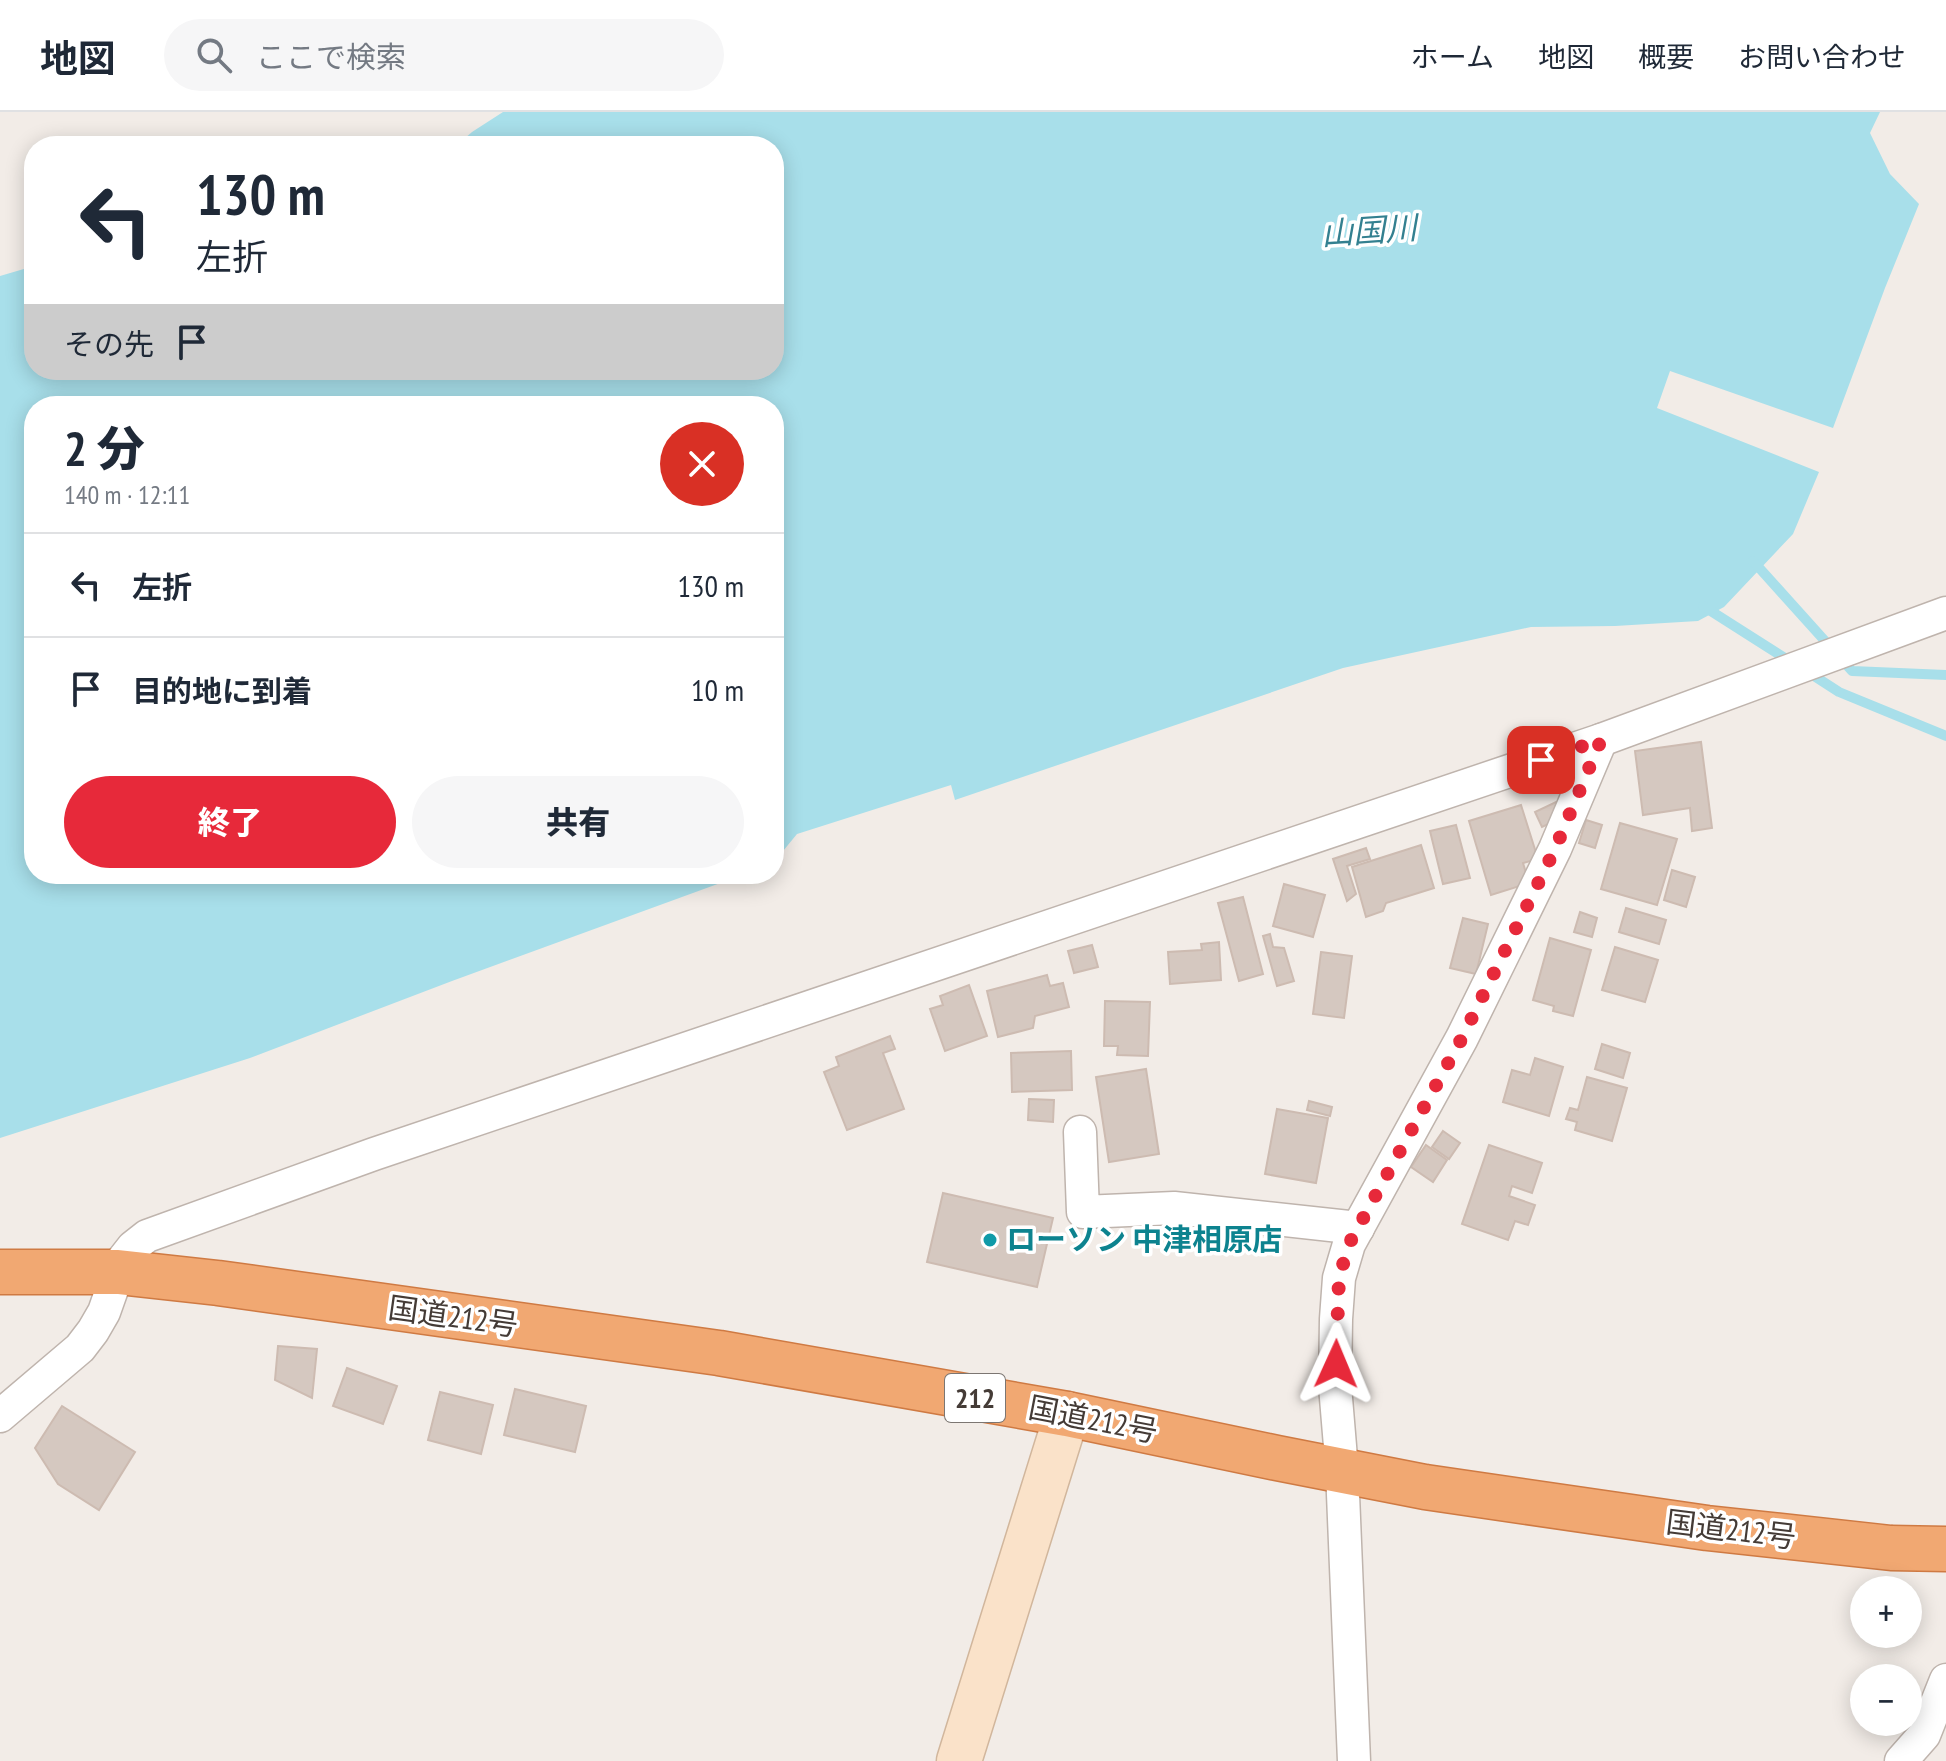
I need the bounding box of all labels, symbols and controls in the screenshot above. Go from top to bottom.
search box [164,19,724,91]
text: 地図 [40,33,116,82]
icon: search [192,33,236,77]
text: ここで検索 [256,37,406,76]
text: ホーム [1411,38,1494,75]
text: 地図 [1538,38,1594,75]
text: 概要 [1638,38,1694,75]
text: お問い合わせ [1738,38,1906,75]
text: 130 m [196,158,325,230]
icon: left [64,168,168,272]
water label: 山国川 [1320,205,1421,254]
text: 左折 [196,233,268,280]
icon: arrive [170,320,214,364]
text: その先 [64,324,154,363]
text: 2 分 [64,417,145,479]
button: close [660,422,744,506]
text: 140 m · 12:11 [64,478,190,511]
icon: left [64,563,108,607]
text: 130 m [678,566,744,605]
text: 左折 [132,567,192,606]
icon: arrive [64,667,108,711]
text: 10 m [691,670,744,709]
text: 目的地に到着 [132,671,312,710]
pin [1507,726,1575,794]
icon: arrive [1519,738,1563,782]
button: 終了 [64,776,396,868]
button: 共有 [412,776,744,868]
place label: ローソン 中津相原店 [1006,1219,1282,1258]
marker: ローソン 中津相原店 [981,1231,999,1249]
street label: 国道212号 [386,1287,521,1344]
position arrow [1294,1322,1378,1406]
road number: 212 [945,1374,1005,1422]
street label: 国道212号 [1026,1387,1161,1450]
street label: 国道212号 [1664,1501,1798,1556]
map controls [1850,1576,1922,1736]
button: + [1850,1576,1922,1648]
button: − [1850,1664,1922,1736]

